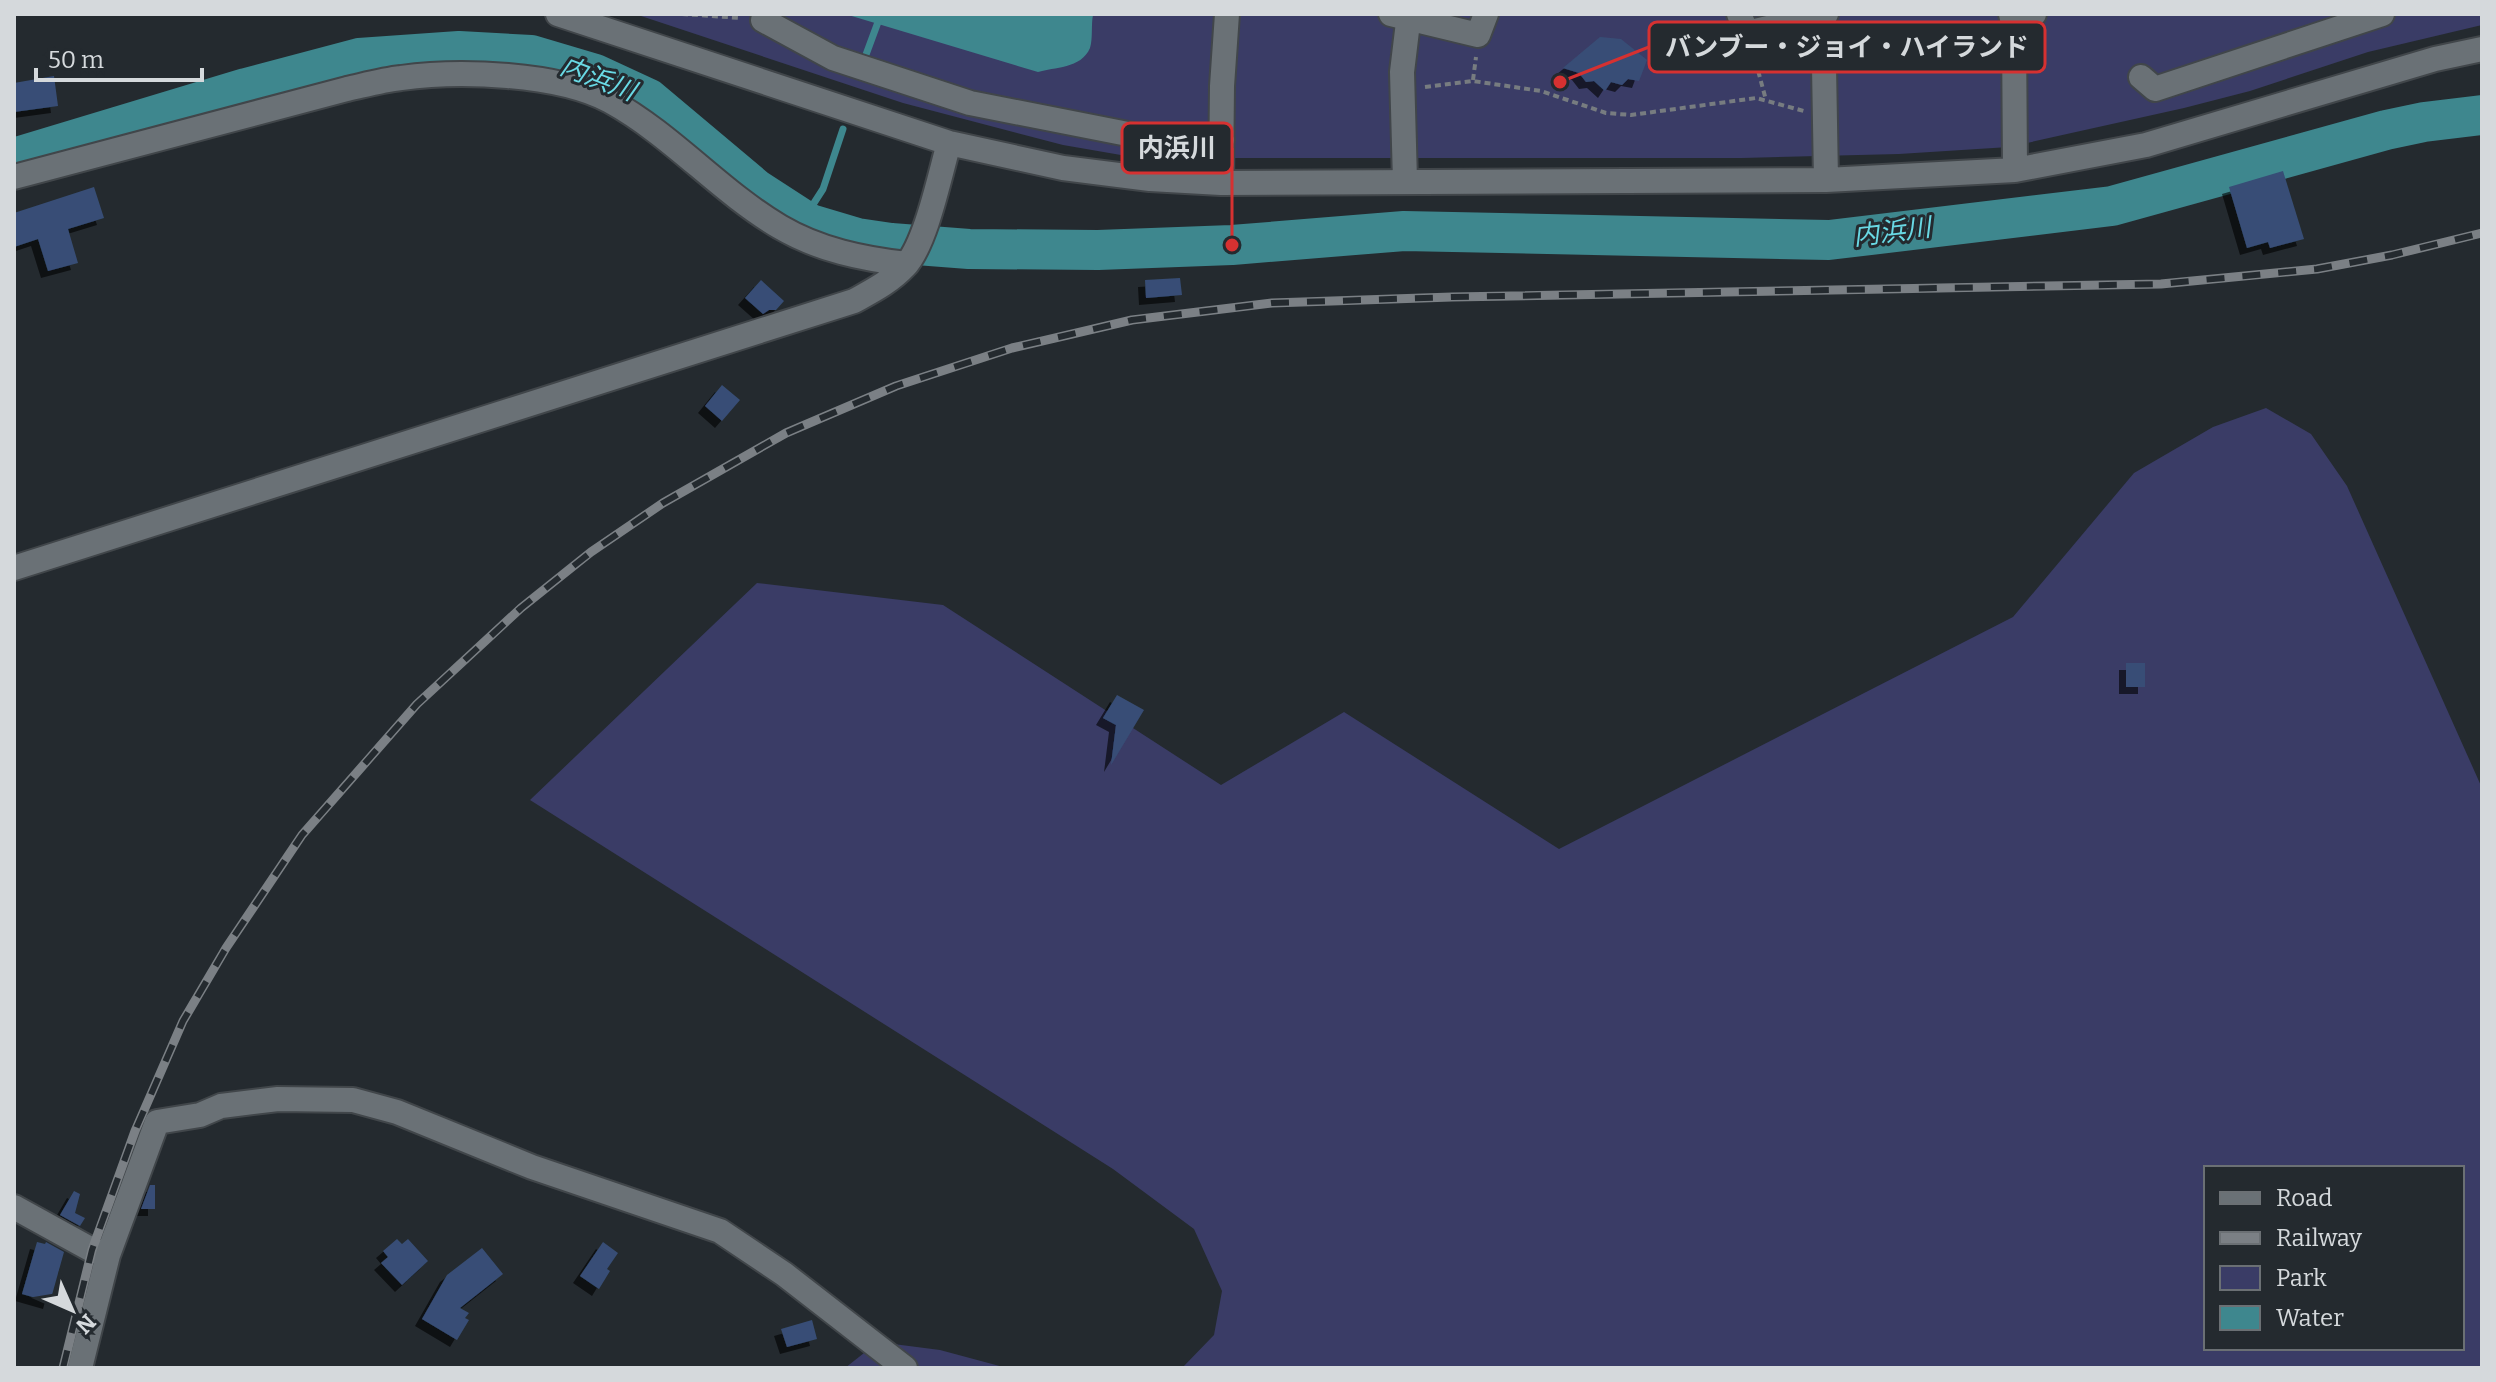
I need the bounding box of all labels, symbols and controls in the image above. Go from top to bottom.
callout: バンブー・ジョイ・ハイランド [1649,22,2045,72]
scale bar [36,32,202,82]
text: バンブー・ジョイ・ハイランド [1665,32,2029,63]
text: 50 m [48,46,104,74]
water label: 内浜川 [556,51,643,109]
callout: 内浜川 [1122,123,1232,173]
text: 内浜川 [1138,133,1216,164]
water label: 内浜川 [1851,211,1936,252]
legend [2204,1166,2464,1350]
text: Road [2276,1184,2332,1212]
text: Railway [2276,1224,2362,1252]
text: Park [2276,1264,2327,1292]
north arrow [32,1270,112,1350]
text: Water [2276,1304,2344,1332]
text: N [70,1308,101,1339]

